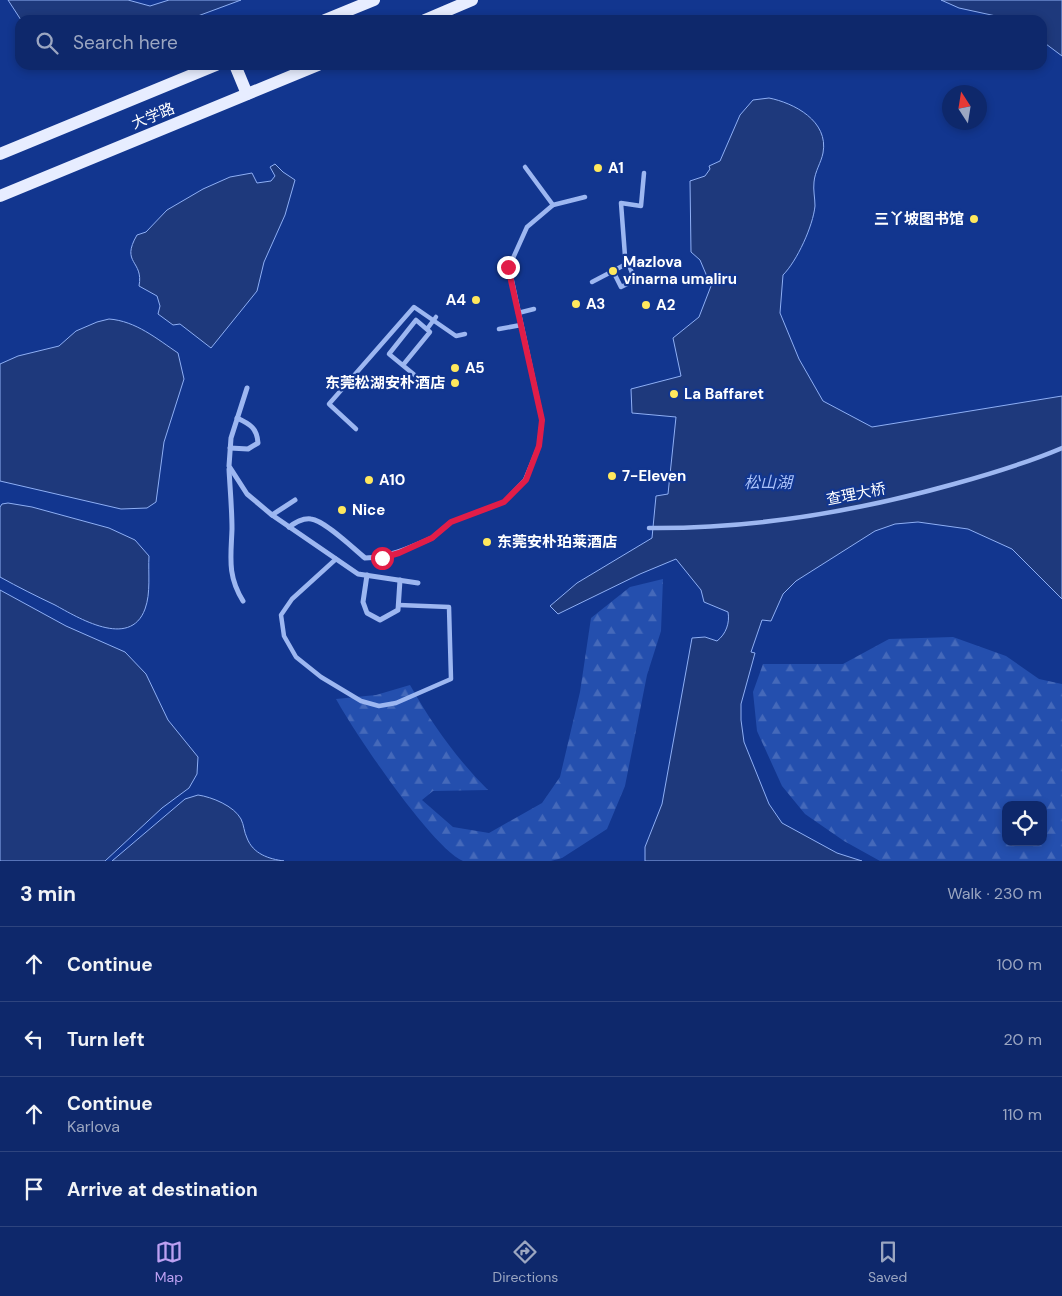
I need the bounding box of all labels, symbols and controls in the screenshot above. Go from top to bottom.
search box [15,15,1047,70]
icon: search [33,29,61,57]
text: Search here [73,30,178,55]
north arrow [942,85,987,130]
street label: 大学路 [128,98,178,134]
place label: A1 [608,158,624,178]
marker: A1 [592,162,604,174]
place label: 三丫坡图书馆 [874,209,964,229]
marker: 三丫坡图书馆 [968,213,980,225]
place label: Mazlova vinarna umaliru [623,252,737,289]
route end [497,256,520,279]
marker: Mazlova vinarna umaliru [607,265,619,277]
place label: A4 [446,290,466,310]
marker: A4 [470,294,482,306]
place label: A3 [586,294,605,314]
place label: A2 [656,295,676,315]
marker: A3 [570,298,582,310]
marker: A2 [640,299,652,311]
place label: A5 [465,358,484,378]
marker: A5 [449,362,461,374]
place label: 东莞松湖安朴酒店 [325,373,445,393]
marker: 东莞松湖安朴酒店 [449,377,461,389]
place label: La Baffaret [684,384,764,404]
marker: La Baffaret [668,388,680,400]
place label: 7-Eleven [622,466,686,486]
place label: A10 [379,470,405,490]
marker: 7-Eleven [606,470,618,482]
water label: 松山湖 [744,472,795,493]
marker: A10 [363,474,375,486]
street label: 查理大桥 [825,478,887,510]
place label: Nice [352,500,385,520]
marker: Nice [336,504,348,516]
place label: 东莞安朴珀莱酒店 [497,532,617,552]
marker: 东莞安朴珀莱酒店 [481,536,493,548]
route start [371,547,394,570]
map controls [1002,801,1047,846]
button: locate [1002,801,1047,846]
text: 3 min [20,880,76,908]
text: Walk · 230 m [947,883,1042,904]
icon: ahead [20,950,48,978]
text: Continue [67,952,153,977]
text: 100 m [997,954,1042,975]
icon: left [20,1025,48,1053]
text: Turn left [67,1027,145,1052]
text: 20 m [1003,1029,1042,1050]
text: Continue [67,1091,153,1116]
icon: ahead [20,1100,48,1128]
text: 110 m [1003,1104,1042,1125]
text: Karlova [67,1116,120,1137]
icon: arrive [20,1175,48,1203]
text: Arrive at destination [67,1177,258,1202]
tab: Map [155,1238,183,1286]
tab: Directions [493,1238,558,1286]
tab: Saved [868,1238,907,1286]

